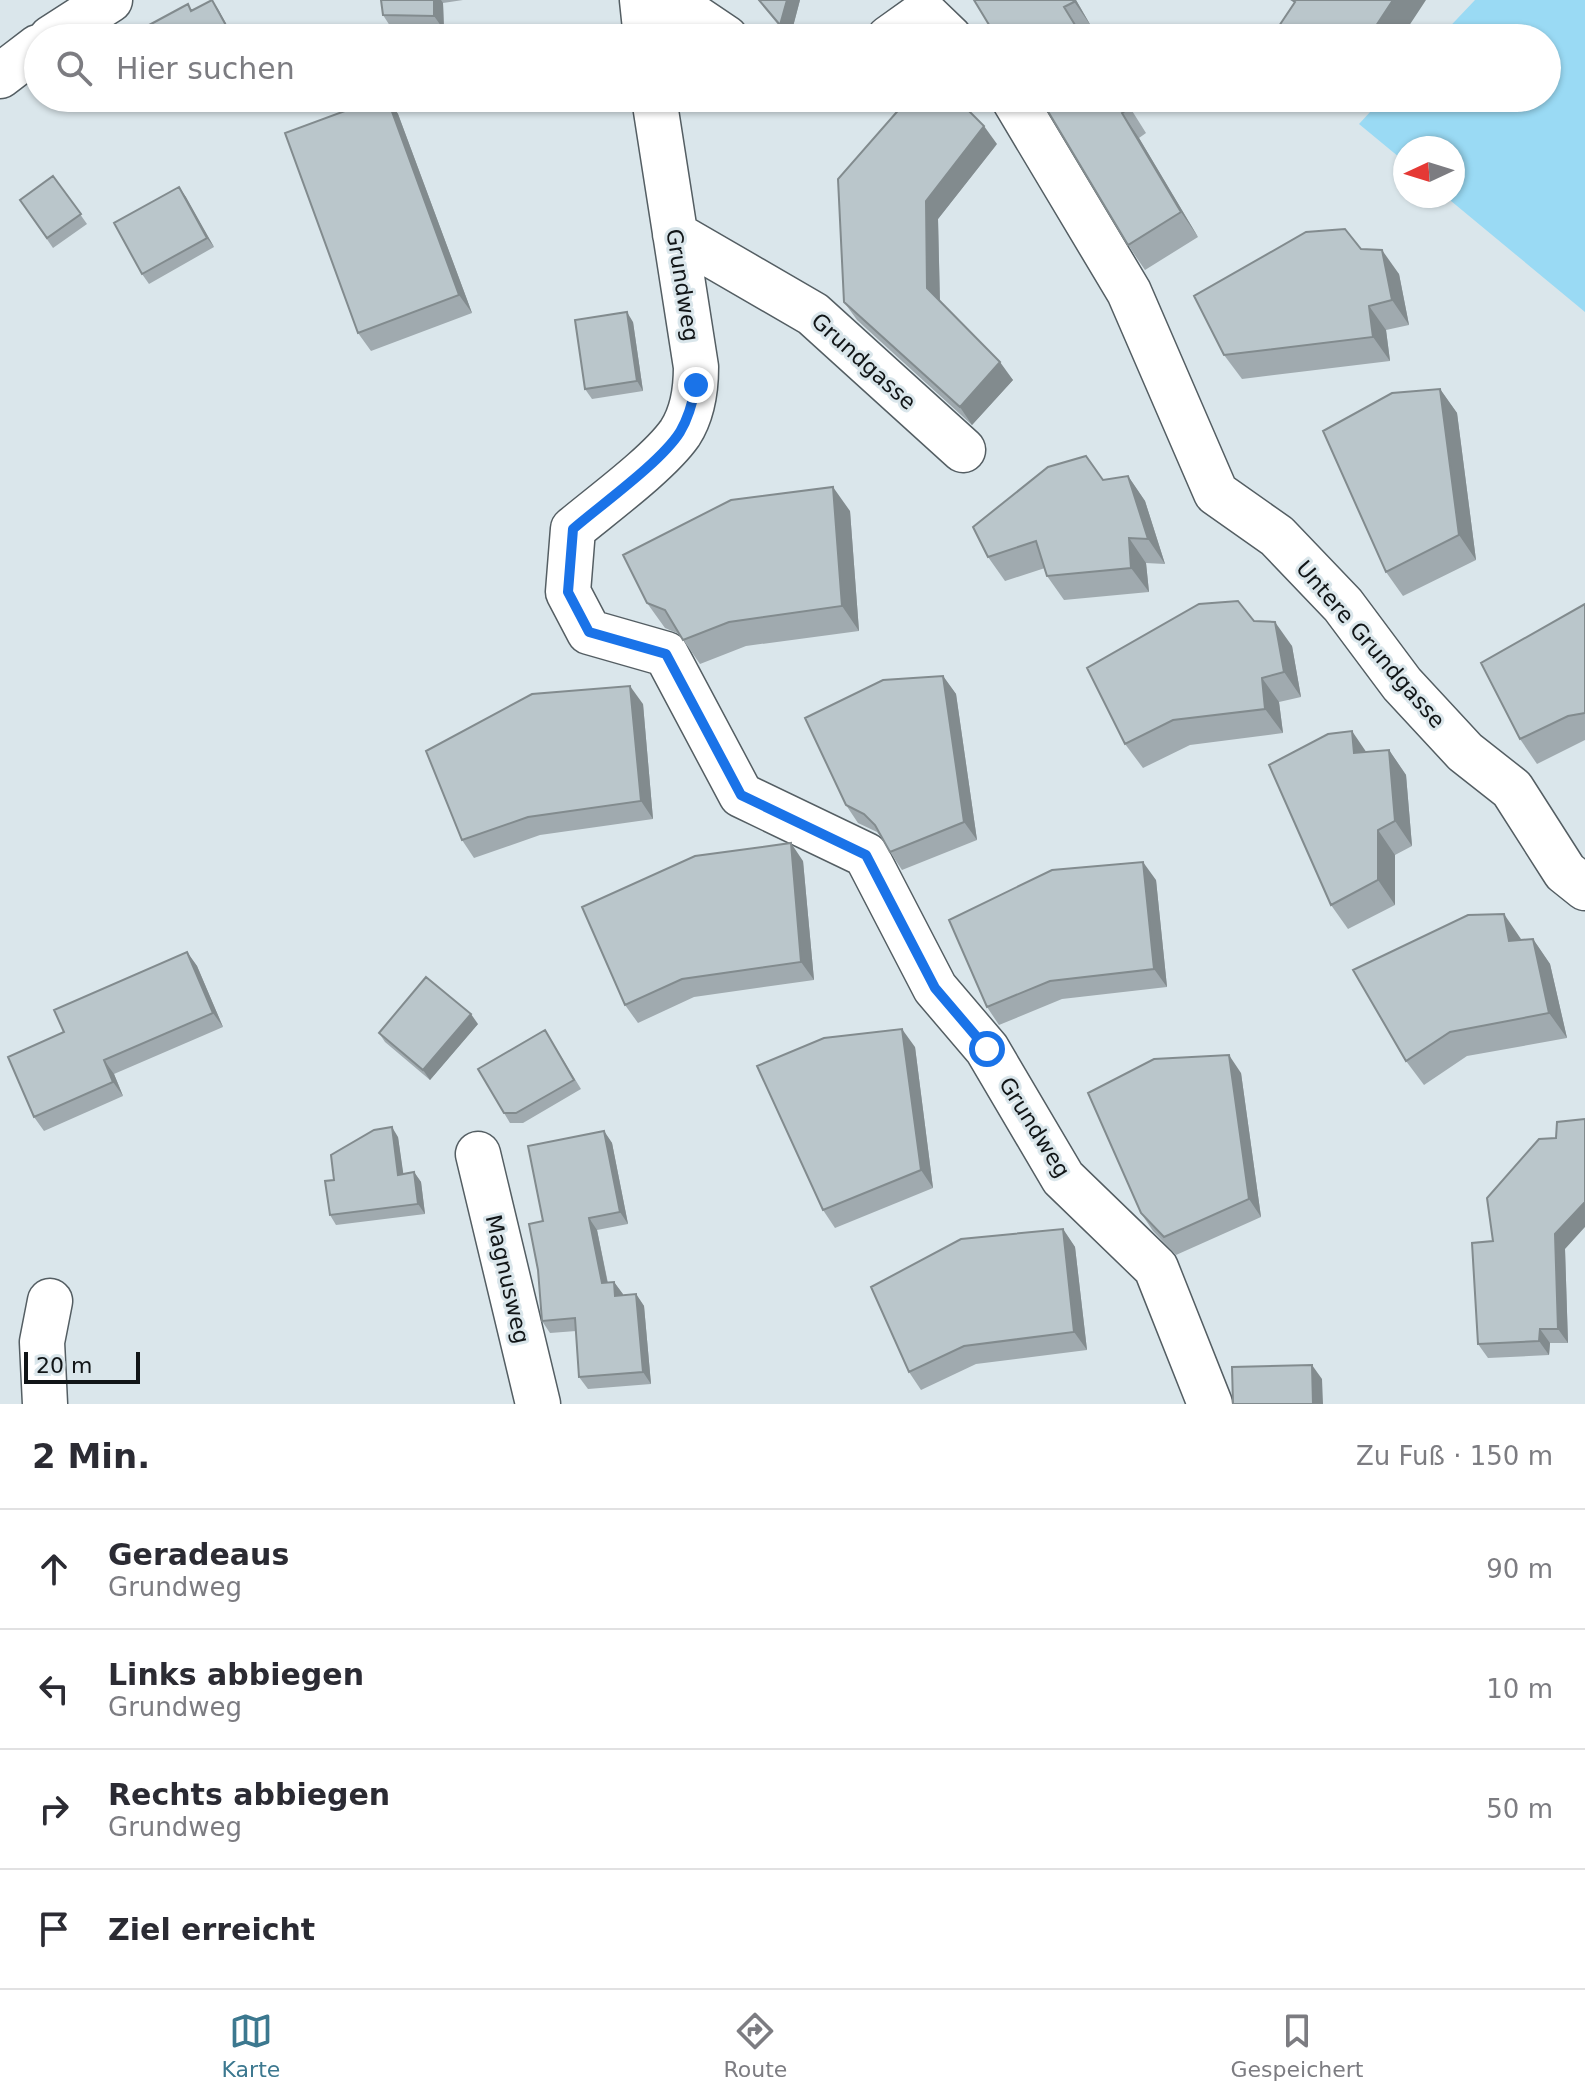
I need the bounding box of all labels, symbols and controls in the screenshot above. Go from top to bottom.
search box [24,24,1561,112]
icon: search [52,46,96,90]
text: Hier suchen [116,51,295,86]
north arrow [1393,136,1465,208]
street label: Grundweg [661,227,704,343]
street label: Grundgasse [806,308,921,415]
route end [678,367,714,403]
street label: Untere Grundgasse [1291,556,1450,733]
route start [969,1031,1005,1067]
street label: Grundweg [994,1073,1075,1182]
street label: Magnusweg [481,1212,534,1346]
scale bar [24,1348,140,1384]
text: 20 m [36,1353,92,1378]
text: 2 Min. [32,1436,150,1476]
text: Zu Fuß · 150 m [1356,1441,1553,1471]
text: Geradeaus [108,1537,289,1572]
icon: ahead [32,1547,76,1591]
text: 90 m [1486,1554,1553,1584]
text: Grundweg [108,1572,242,1602]
text: Links abbiegen [108,1657,364,1692]
icon: left [32,1667,76,1711]
text: 10 m [1486,1674,1553,1704]
text: Grundweg [108,1692,242,1722]
text: Rechts abbiegen [108,1777,390,1812]
icon: right [32,1787,76,1831]
text: 50 m [1486,1794,1553,1824]
text: Grundweg [108,1812,242,1842]
icon: arrive [32,1907,76,1951]
text: Ziel erreicht [108,1912,315,1947]
tab: Karte [222,2009,280,2082]
tab: Route [723,2009,787,2082]
tab: Gespeichert [1231,2009,1363,2082]

